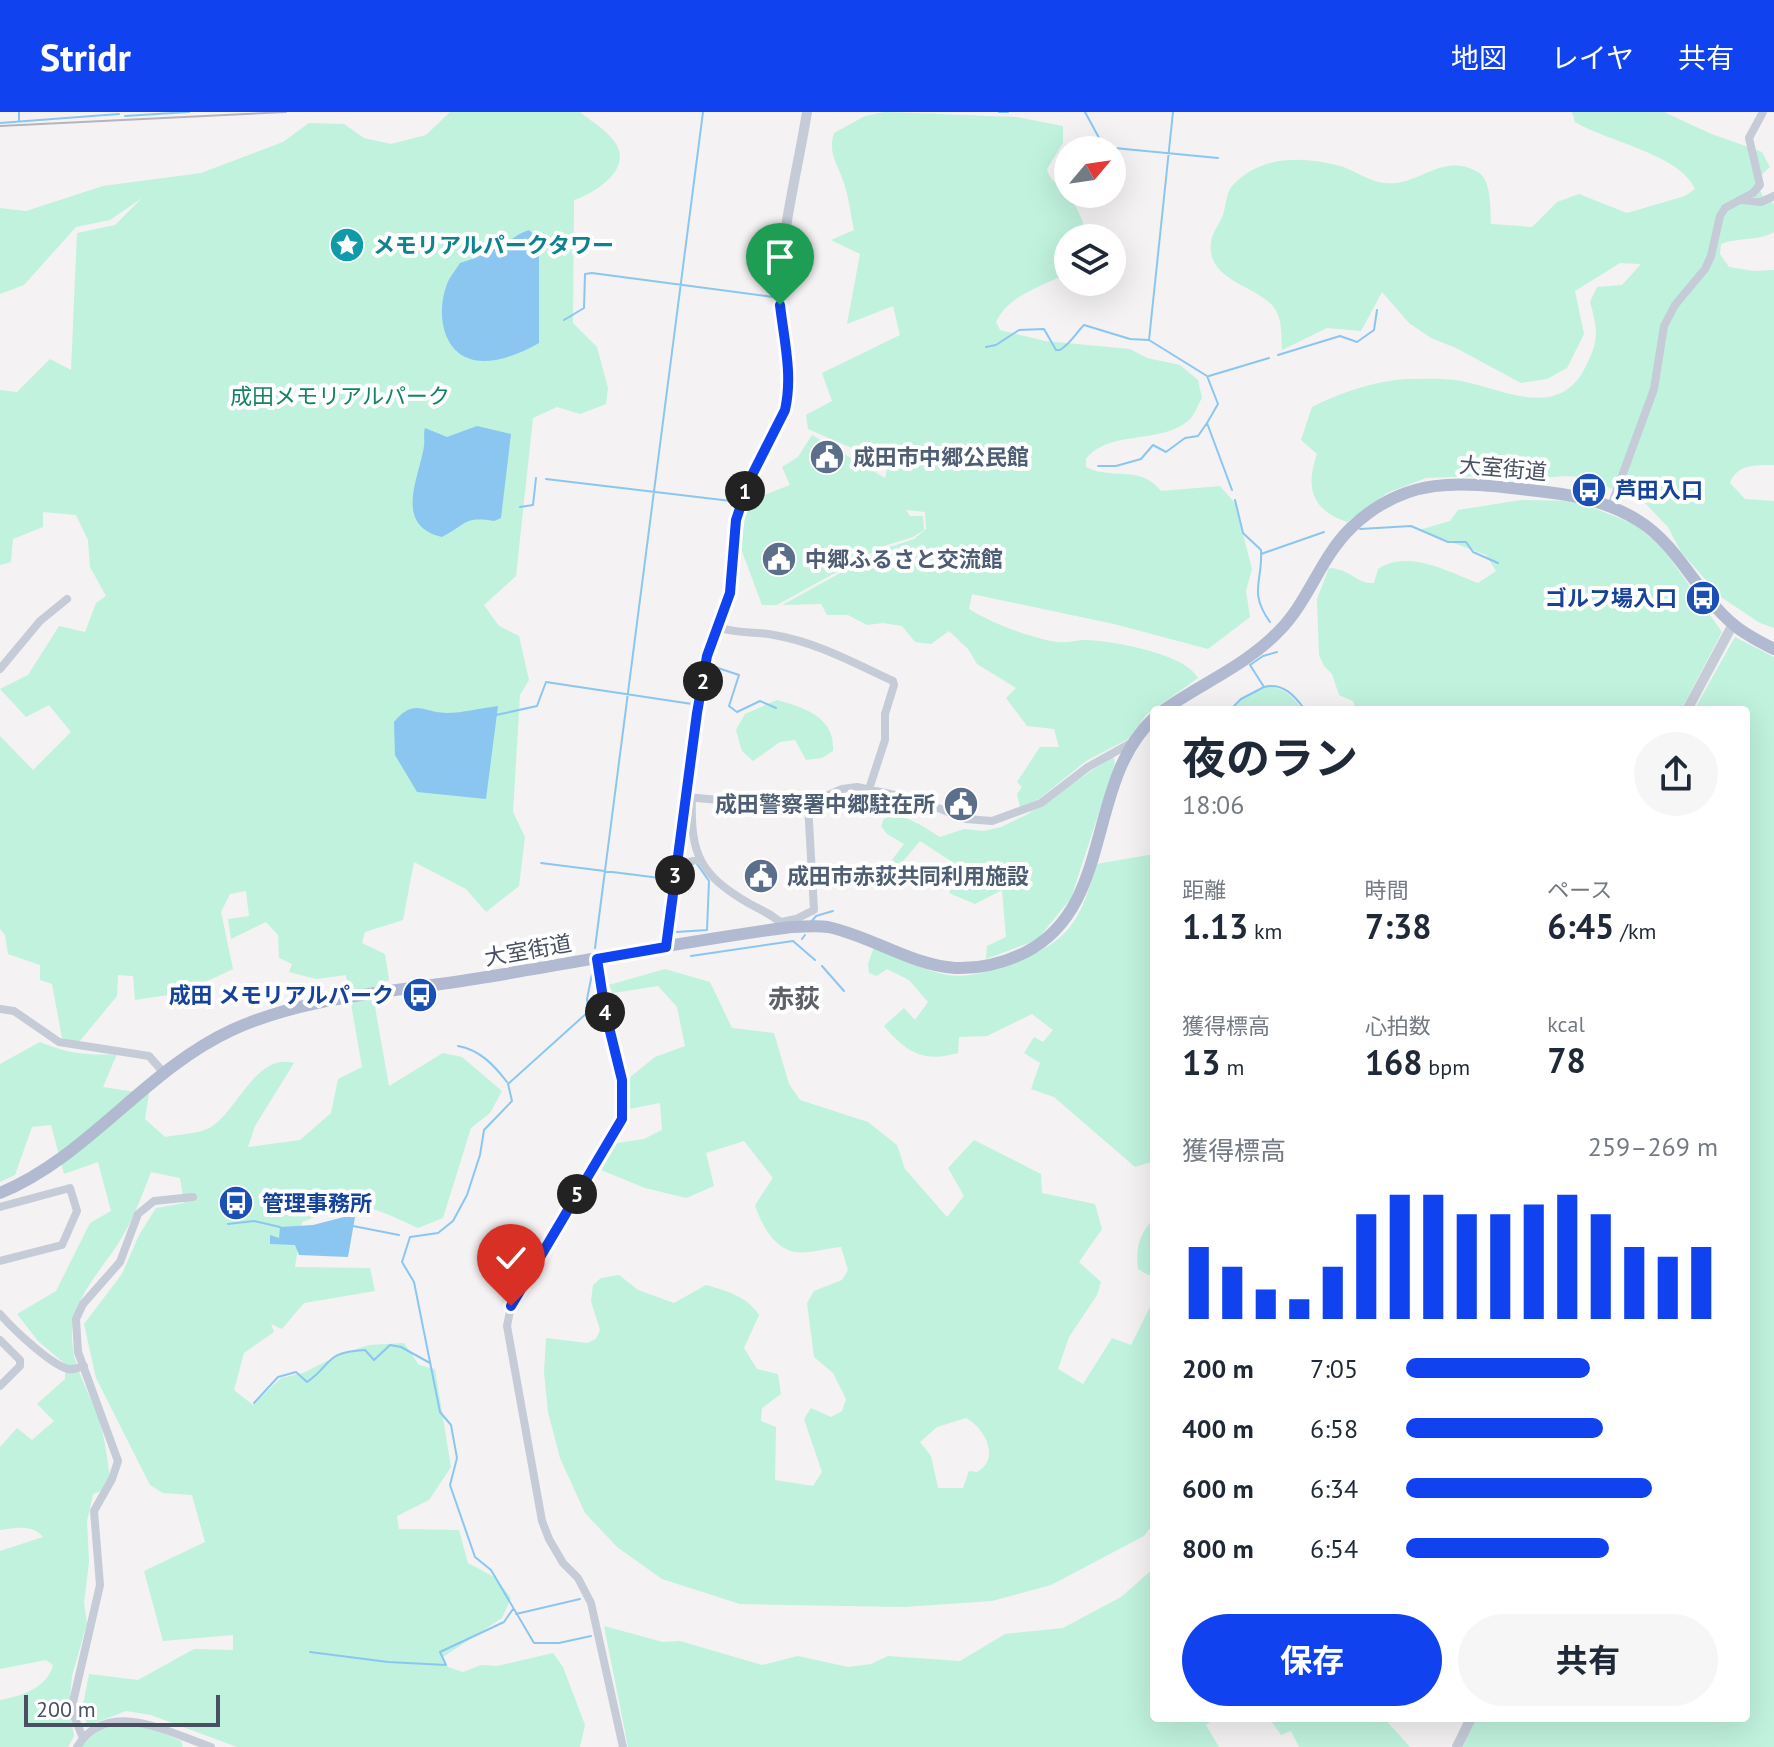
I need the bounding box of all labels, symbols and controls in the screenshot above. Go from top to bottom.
text: Stridr [40,32,131,81]
text: 地図 [1451,39,1507,76]
text: レイヤ [1551,39,1634,76]
text: 共有 [1678,39,1734,76]
north arrow [1054,136,1126,208]
map controls [1054,136,1126,296]
pin [746,223,814,305]
button: layers [1054,224,1126,296]
place icon: メモリアルパークタワー [328,226,366,264]
place label: メモリアルパークタワー [373,231,614,259]
icon: arrive [758,235,802,279]
park label: 成田メモリアルパーク [230,382,450,410]
public building icon: 成田市中郷公民館 [808,438,846,476]
place label: 成田市中郷公民館 [853,443,1029,471]
street label: 大室街道 [1458,450,1548,486]
pin: 1 [725,471,765,511]
bus stop icon: 芦田入口 [1570,471,1608,509]
place label: 芦田入口 [1615,476,1703,504]
text: 1 [739,477,751,505]
public building icon: 中郷ふるさと交流館 [760,540,798,578]
place label: 中郷ふるさと交流館 [805,545,1003,573]
bus stop icon: ゴルフ場入口 [1684,579,1722,617]
place label: ゴルフ場入口 [1545,584,1677,612]
pin: 2 [683,661,723,701]
text: 2 [697,667,709,695]
text: 夜のラン [1182,729,1358,786]
button: share [1634,732,1718,816]
public building icon: 成田警察署中郷駐在所 [942,785,980,823]
text: 18:06 [1182,788,1244,821]
place label: 成田警察署中郷駐在所 [715,790,935,818]
pin: 3 [655,855,695,895]
public building icon: 成田市赤荻共同利用施設 [742,857,780,895]
text: 3 [669,861,681,889]
place label: 成田市赤荻共同利用施設 [787,862,1029,890]
text: 距離 [1182,876,1226,904]
text: 時間 [1365,876,1409,904]
text: ペース [1547,876,1612,904]
text: 1.13 [1182,904,1248,948]
text: 7:38 [1365,904,1432,948]
text: 6:45 [1547,904,1614,948]
text: km [1248,917,1282,945]
text: /km [1614,917,1656,945]
street label: 大室街道 [482,929,574,971]
bus stop icon: 成田 メモリアルパーク [401,976,439,1014]
place label: 成田 メモリアルパーク [169,981,394,1009]
district label: 赤荻 [768,982,820,1015]
pin: 4 [585,992,625,1032]
text: 4 [599,998,611,1026]
text: kcal [1547,1010,1585,1038]
text: 獲得標高 [1182,1012,1270,1040]
text: 心拍数 [1365,1012,1431,1040]
text: 78 [1547,1038,1586,1082]
text: 13 [1182,1040,1221,1084]
text: 168 [1365,1040,1423,1084]
text: m [1221,1053,1244,1081]
text: bpm [1423,1053,1470,1081]
text: 259–269 m [1588,1130,1718,1163]
text: 獲得標高 [1182,1134,1286,1167]
pin: 5 [557,1174,597,1214]
text: 5 [571,1180,583,1208]
bus stop icon: 管理事務所 [217,1184,255,1222]
place label: 管理事務所 [262,1189,372,1217]
pin [477,1224,545,1306]
icon: check [489,1236,533,1280]
text: 200 m [1182,1352,1254,1385]
text: 7:05 [1310,1352,1358,1385]
text: 400 m [1182,1412,1254,1445]
text: 6:58 [1310,1412,1358,1445]
text: 600 m [1182,1472,1254,1505]
text: 6:34 [1310,1472,1358,1505]
text: 800 m [1182,1532,1254,1565]
text: 6:54 [1310,1532,1358,1565]
button: 保存 [1182,1614,1442,1706]
button: 共有 [1458,1614,1718,1706]
scale bar [24,1691,220,1727]
text: 200 m [36,1695,96,1723]

